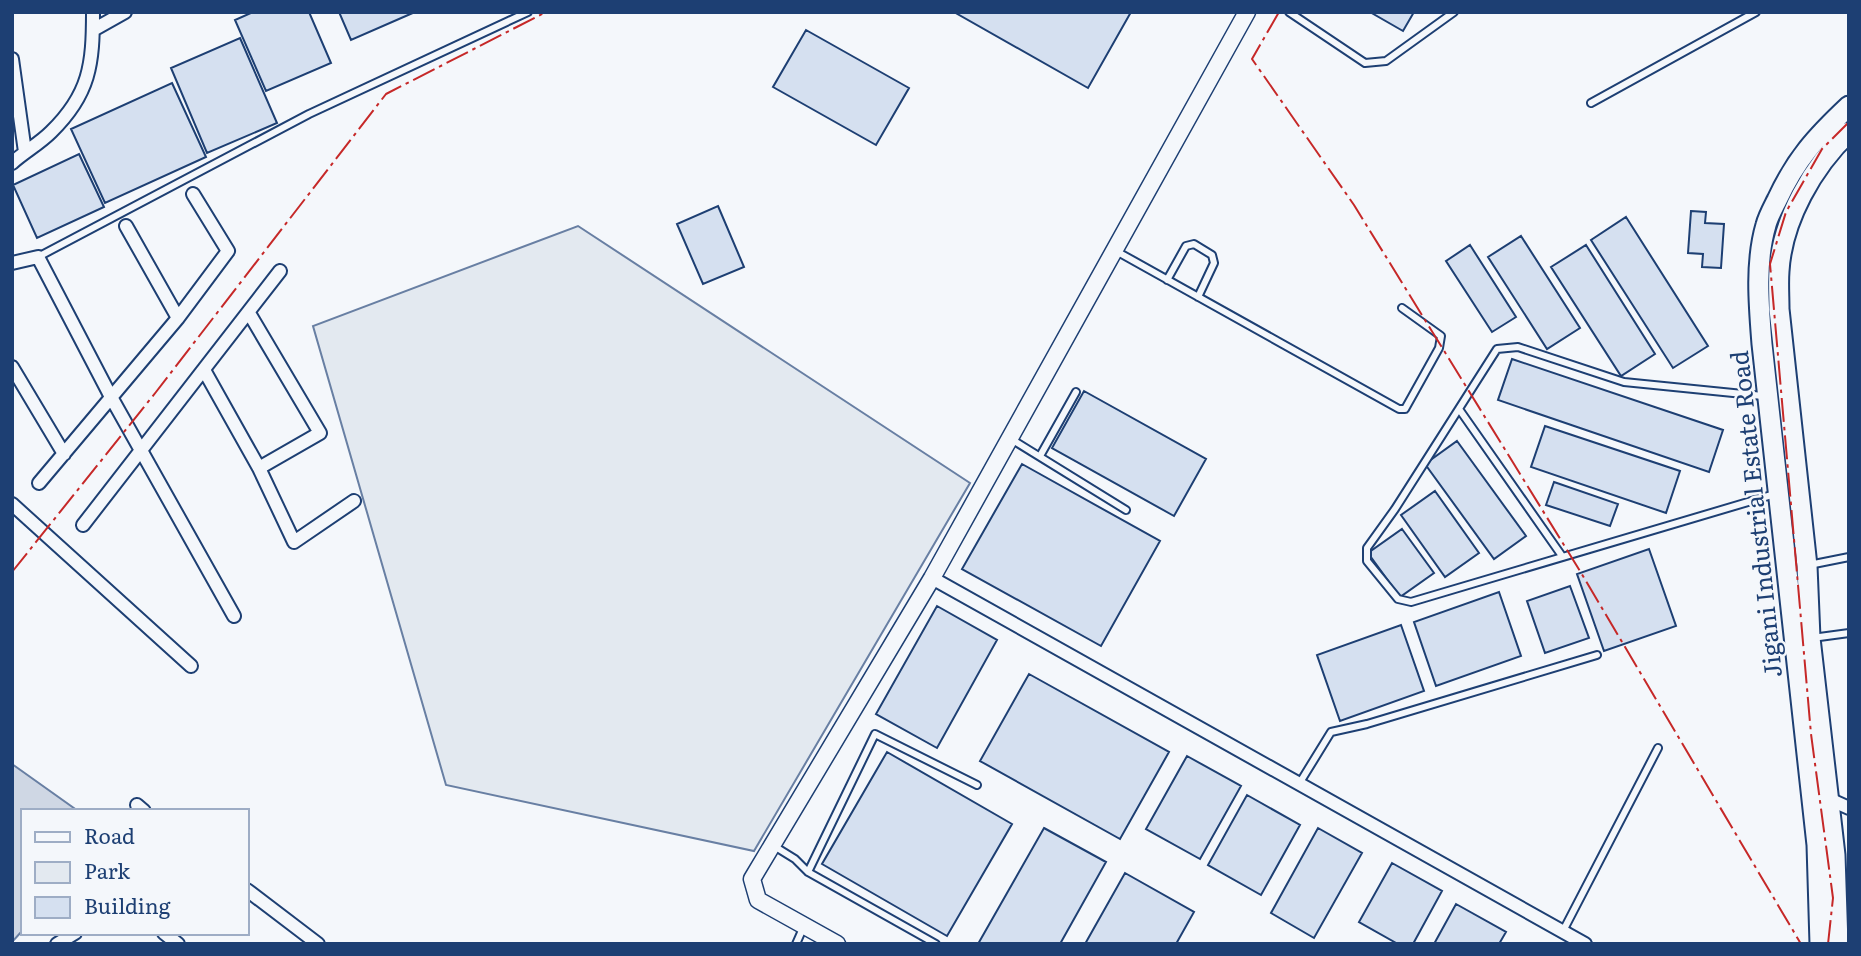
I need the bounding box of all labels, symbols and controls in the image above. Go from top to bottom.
street label: Jigani Industrial Estate Road [1720,349,1789,679]
legend [21,809,248,935]
text: Road [84,819,135,850]
text: Park [84,854,130,885]
text: Building [84,889,171,920]

